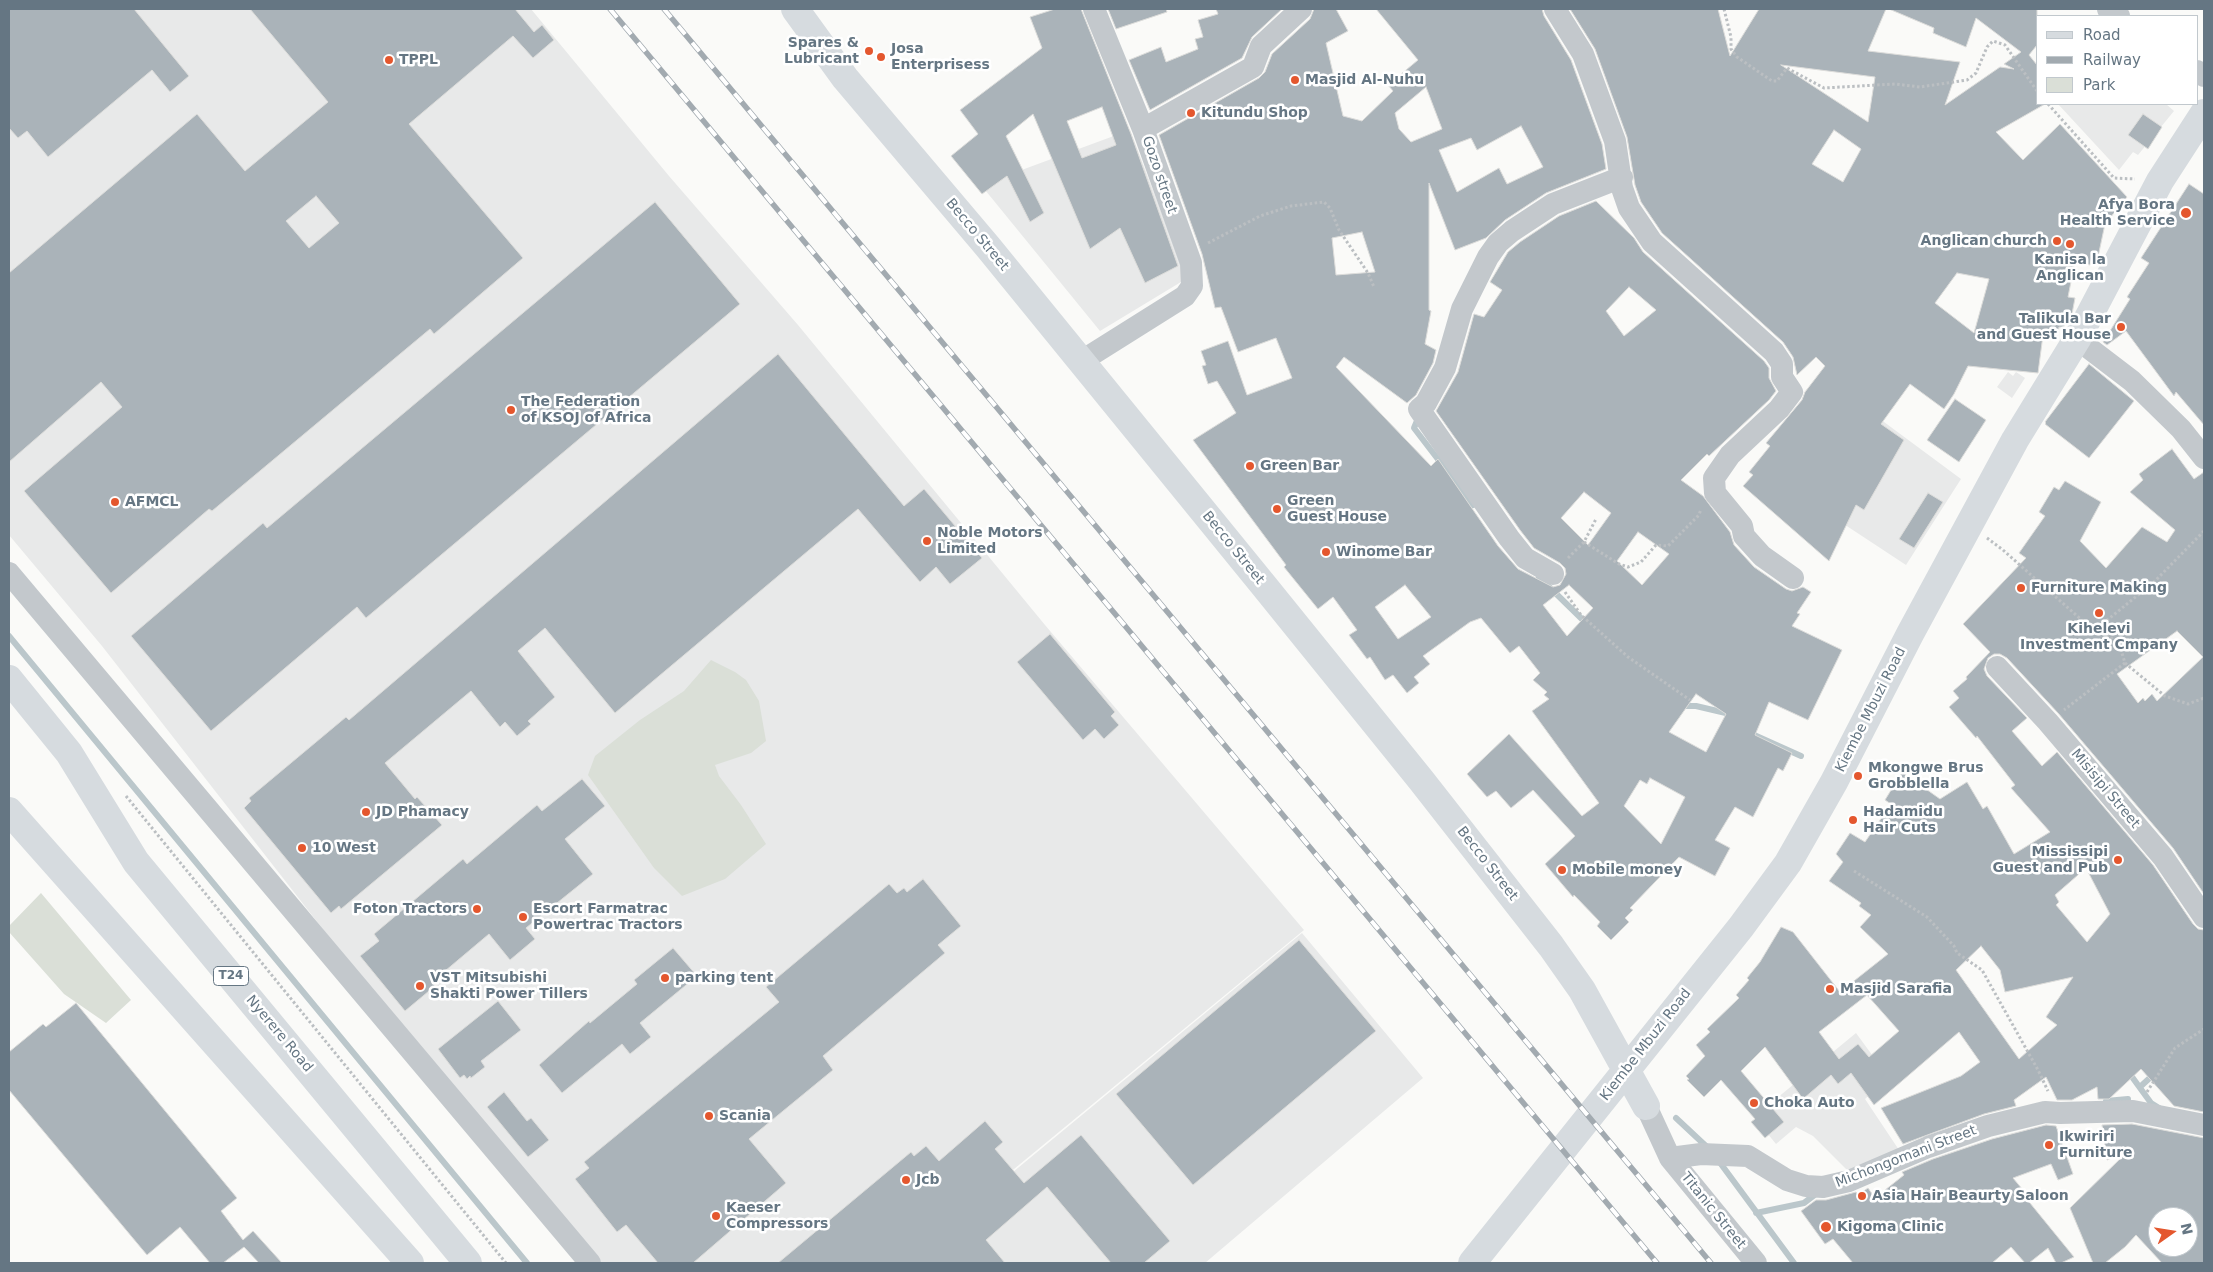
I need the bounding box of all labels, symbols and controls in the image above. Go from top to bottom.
legend [2036,15,2198,105]
text: Road [2083,26,2121,44]
place label: Spares & Lubricant [784,35,859,68]
place label: Josa Enterprisess [891,41,990,74]
marker: Spares & Lubricant [863,45,875,57]
marker: Josa Enterprisess [875,51,887,63]
text: Railway [2083,51,2141,69]
place label: TPPL [399,52,438,68]
marker: TPPL [383,54,395,66]
place label: Masjid Al-Nuhu [1305,72,1424,88]
marker: Masjid Al-Nuhu [1289,74,1301,86]
text: Park [2083,76,2115,94]
place label: Kitundu Shop [1201,105,1308,121]
marker: Kitundu Shop [1185,107,1197,119]
street label: Gozo street [1138,134,1180,216]
street label: Becco Street [942,195,1012,275]
place label: Afya Bora Health Service [2060,197,2175,230]
marker: Afya Bora Health Service [2179,206,2193,220]
place label: Anglican church [1921,233,2047,249]
marker: Anglican church [2051,235,2063,247]
marker: Kanisa la Anglican [2064,238,2076,250]
place label: Kanisa la Anglican [2034,252,2106,284]
place label: Talikula Bar and Guest House [1977,311,2111,344]
marker: Talikula Bar and Guest House [2115,321,2127,333]
place label: The Federation of KSOJ of Africa [521,394,651,427]
marker: The Federation of KSOJ of Africa [505,404,517,416]
place label: Green Bar [1260,458,1339,474]
marker: Green Bar [1244,460,1256,472]
place label: Green Guest House [1287,493,1387,526]
place label: AFMCL [125,494,179,510]
marker: AFMCL [109,496,121,508]
marker: Green Guest House [1271,503,1283,515]
street label: Becco Street [1198,508,1268,588]
place label: Noble Motors Limited [937,525,1043,558]
marker: Noble Motors Limited [921,535,933,547]
place label: Winome Bar [1336,544,1432,560]
marker: Winome Bar [1320,546,1332,558]
place label: Furniture Making [2031,580,2167,596]
marker: Furniture Making [2015,582,2027,594]
marker: Kihelevi Investment Cmpany [2093,607,2105,619]
place label: Kihelevi Investment Cmpany [2020,621,2178,654]
street label: Kiembe Mbuzi Road [1832,645,1910,775]
street label: Misisipi Street [2067,746,2143,832]
place label: Mkongwe Brus Grobblella [1868,760,1984,792]
marker: Mkongwe Brus Grobblella [1852,770,1864,782]
place label: JD Phamacy [376,804,469,820]
place label: Hadamidu Hair Cuts [1863,804,1943,836]
marker: JD Phamacy [360,806,372,818]
marker: Hadamidu Hair Cuts [1847,814,1859,826]
street label: Becco Street [1453,824,1521,904]
place label: 10 West [312,840,376,856]
marker: 10 West [296,842,308,854]
place label: Mississipi Guest and Pub [1993,844,2108,876]
marker: Mississipi Guest and Pub [2112,854,2124,866]
place label: Mobile money [1572,862,1682,878]
marker: Mobile money [1556,864,1568,876]
place label: Foton Tractors [353,901,467,917]
place label: Escort Farmatrac Powertrac Tractors [533,901,683,934]
marker: Foton Tractors [471,903,483,915]
marker: Escort Farmatrac Powertrac Tractors [517,911,529,923]
road number: T24 [214,966,248,986]
place label: VST Mitsubishi Shakti Power Tillers [430,970,588,1002]
place label: parking tent [675,970,773,986]
marker: parking tent [659,972,671,984]
marker: VST Mitsubishi Shakti Power Tillers [414,980,426,992]
place label: Masjid Sarafia [1840,981,1952,997]
marker: Masjid Sarafia [1824,983,1836,995]
street label: Kiembe Mbuzi Road [1597,985,1695,1105]
street label: Nyerere Road [242,992,316,1076]
place label: Choka Auto [1764,1095,1855,1111]
marker: Choka Auto [1748,1097,1760,1109]
place label: Scania [719,1108,771,1124]
marker: Scania [703,1110,715,1122]
street label: Michongomani Street [1833,1122,1979,1192]
place label: Ikwiriri Furniture [2059,1129,2133,1162]
marker: Ikwiriri Furniture [2043,1139,2055,1151]
street label: Titanic Street [1677,1169,1749,1253]
place label: Jcb [916,1172,940,1188]
marker: Jcb [900,1174,912,1186]
place label: Asia Hair Beaurty Saloon [1872,1188,2069,1204]
marker: Asia Hair Beaurty Saloon [1856,1190,1868,1202]
place label: Kaeser Compressors [726,1200,828,1232]
north arrow [2148,1207,2198,1257]
marker: Kaeser Compressors [710,1210,722,1222]
place label: Kigoma Clinic [1837,1219,1944,1235]
marker: Kigoma Clinic [1819,1220,1833,1234]
text: N [2178,1221,2196,1236]

